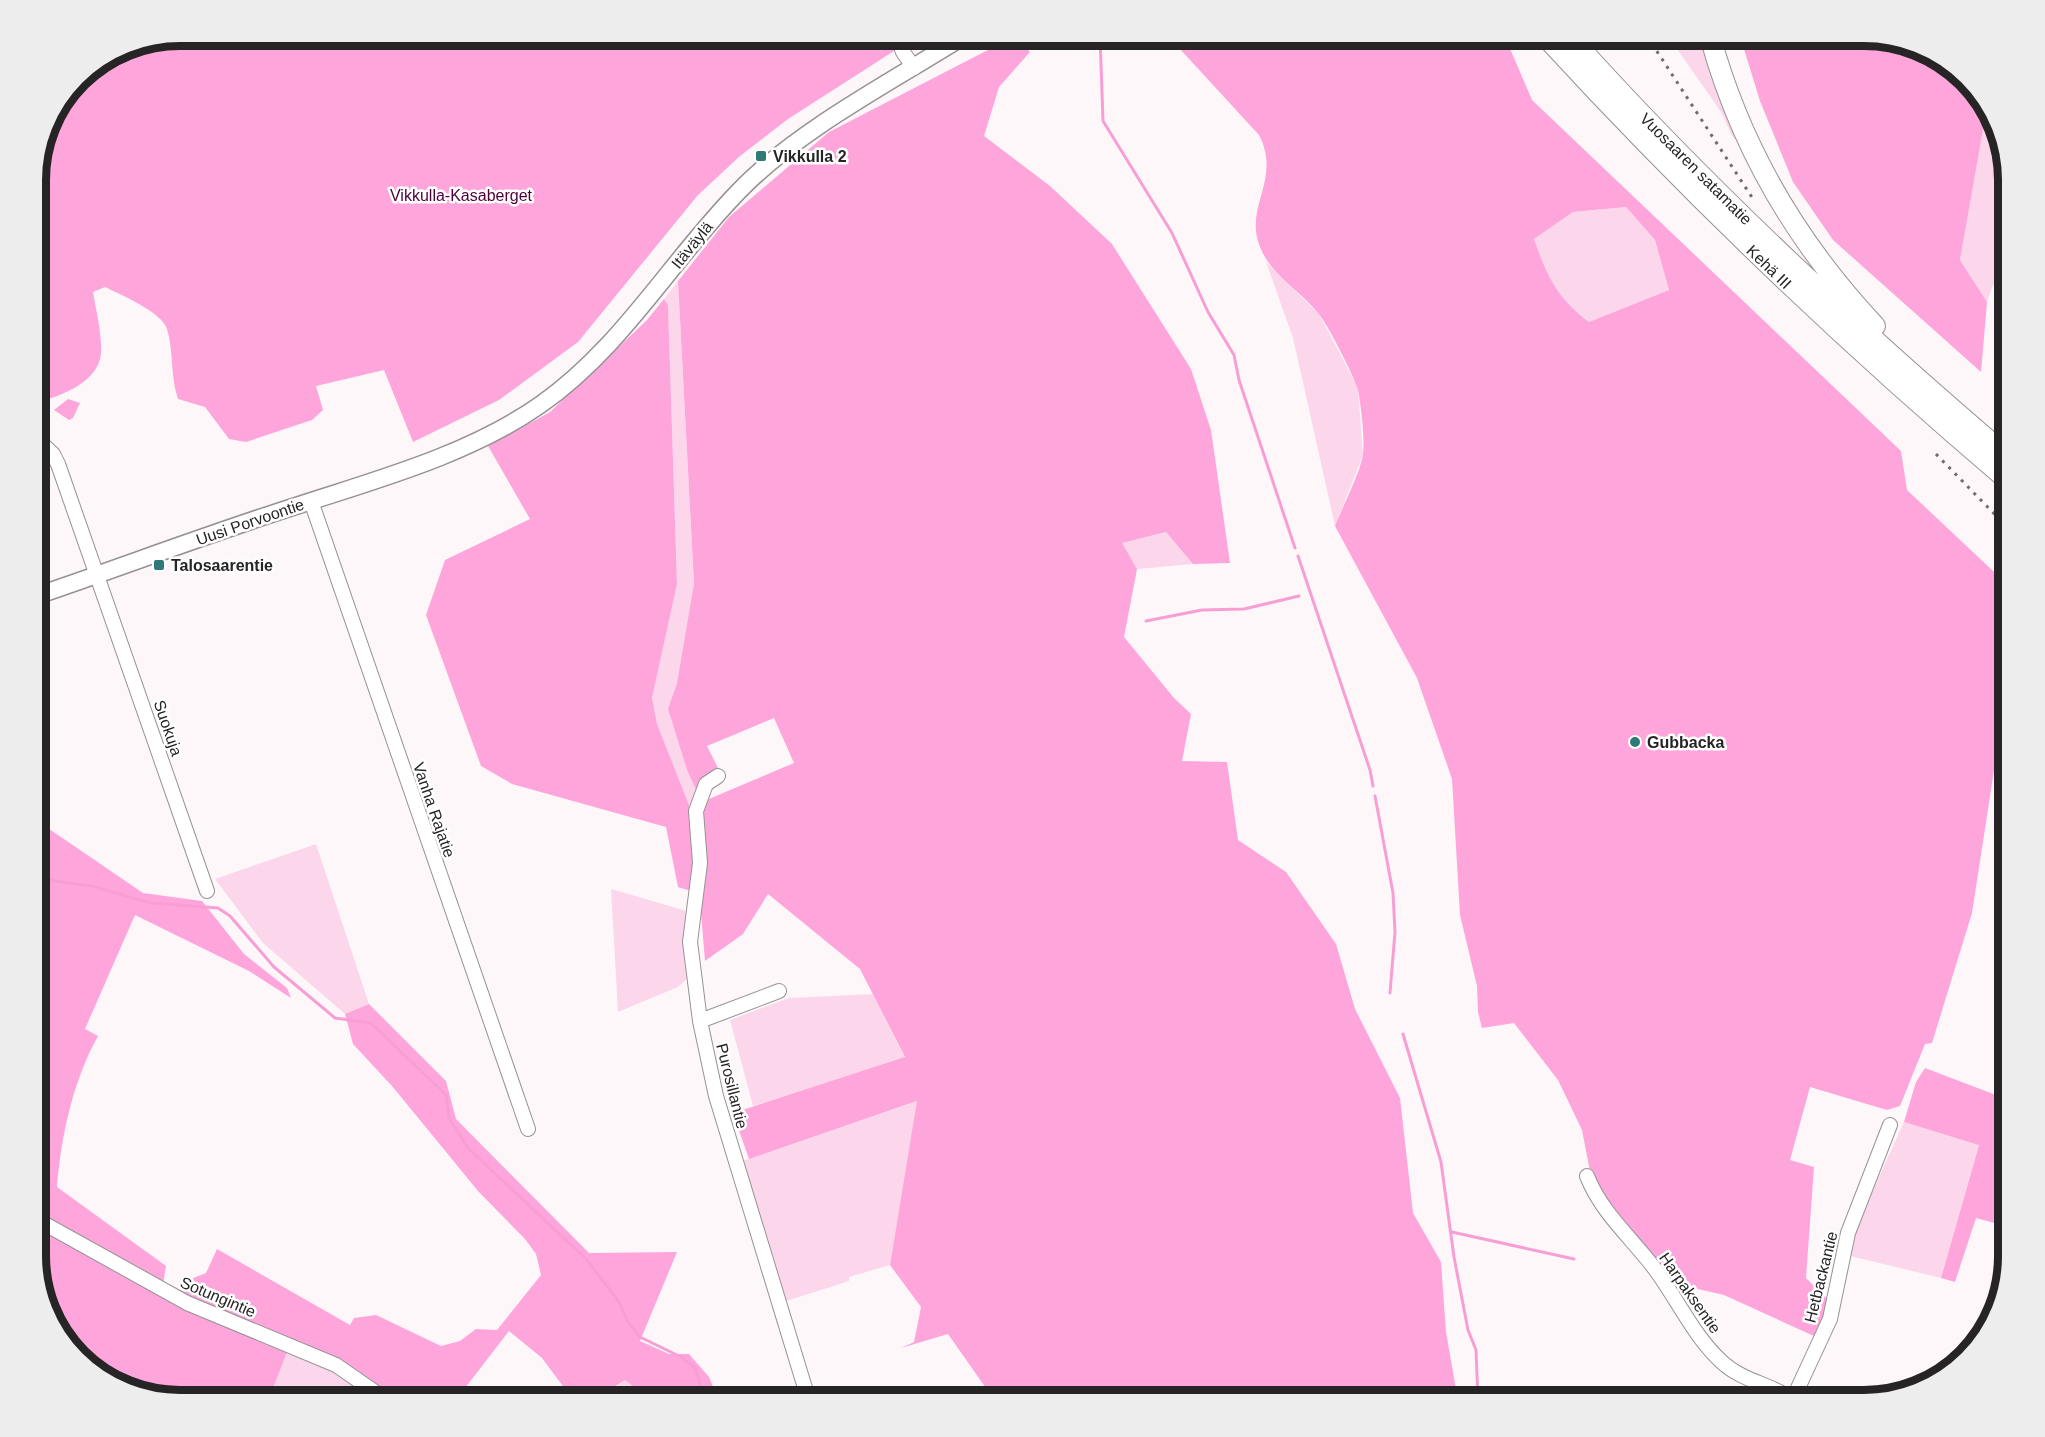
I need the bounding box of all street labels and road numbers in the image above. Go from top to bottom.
street label: Vuosaaren satamatie [1637,110,1755,228]
street label: Itäväylä [668,218,716,272]
street label: Kehä III [1743,242,1795,292]
street label: Uusi Porvoontie [194,496,306,548]
street label: Suokuja [151,698,185,758]
street label: Vanha Rajatie [410,760,458,860]
street label: Purosillantie [713,1042,751,1130]
street label: Hetbackantie [1801,1230,1841,1324]
street label: Harpaksentie [1656,1250,1724,1337]
street label: Sotungintie [178,1274,258,1321]

